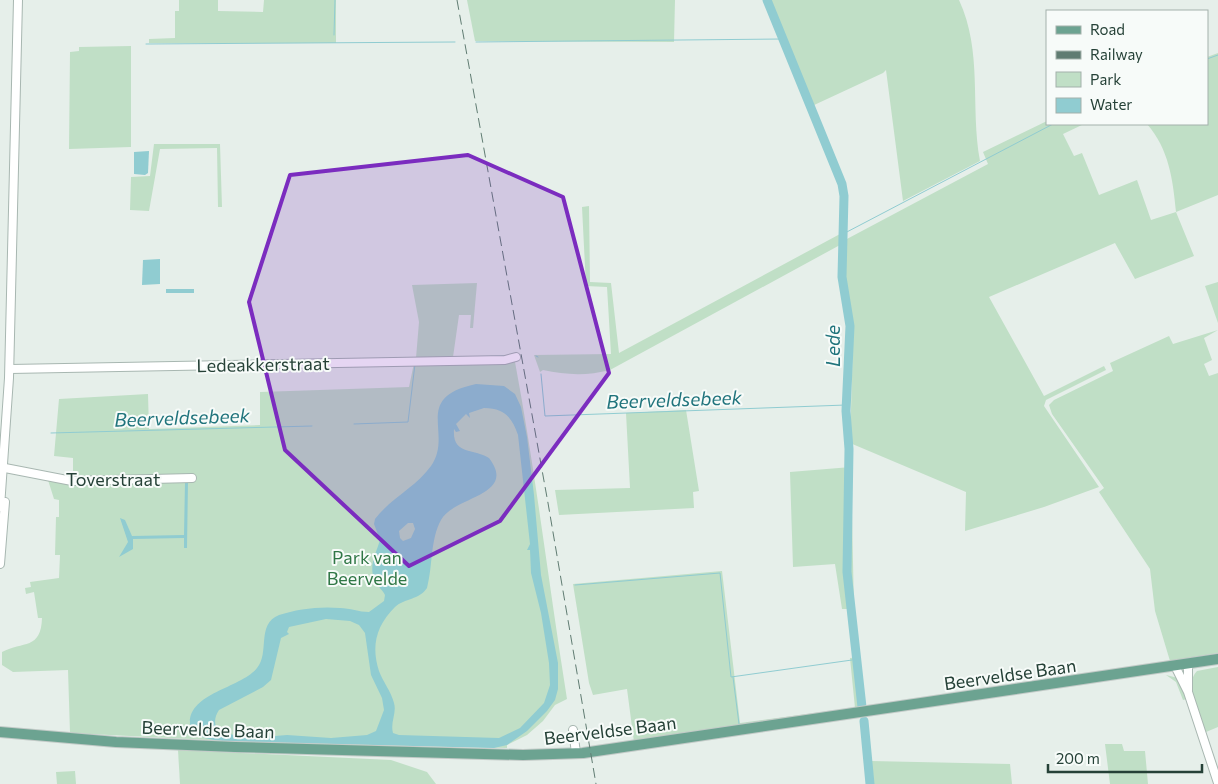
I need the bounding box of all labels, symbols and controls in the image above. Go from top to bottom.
legend [1046,10,1208,125]
text: Road [1090,20,1125,38]
text: Railway [1090,45,1143,63]
text: Park [1090,70,1121,88]
text: Water [1090,95,1132,113]
water label: Lede [821,325,844,367]
street label: Ledeakkerstraat [196,352,330,376]
water label: Beerveldsebeek [606,385,743,413]
water label: Beerveldsebeek [114,403,251,431]
street label: Toverstraat [66,468,160,490]
park label: Park van Beervelde [327,546,407,589]
street label: Beerveldse Baan [943,654,1077,694]
street label: Beerveldse Baan [543,711,677,749]
street label: Beerveldse Baan [141,716,275,742]
scale bar [1048,742,1202,774]
text: 200 m [1056,749,1100,767]

